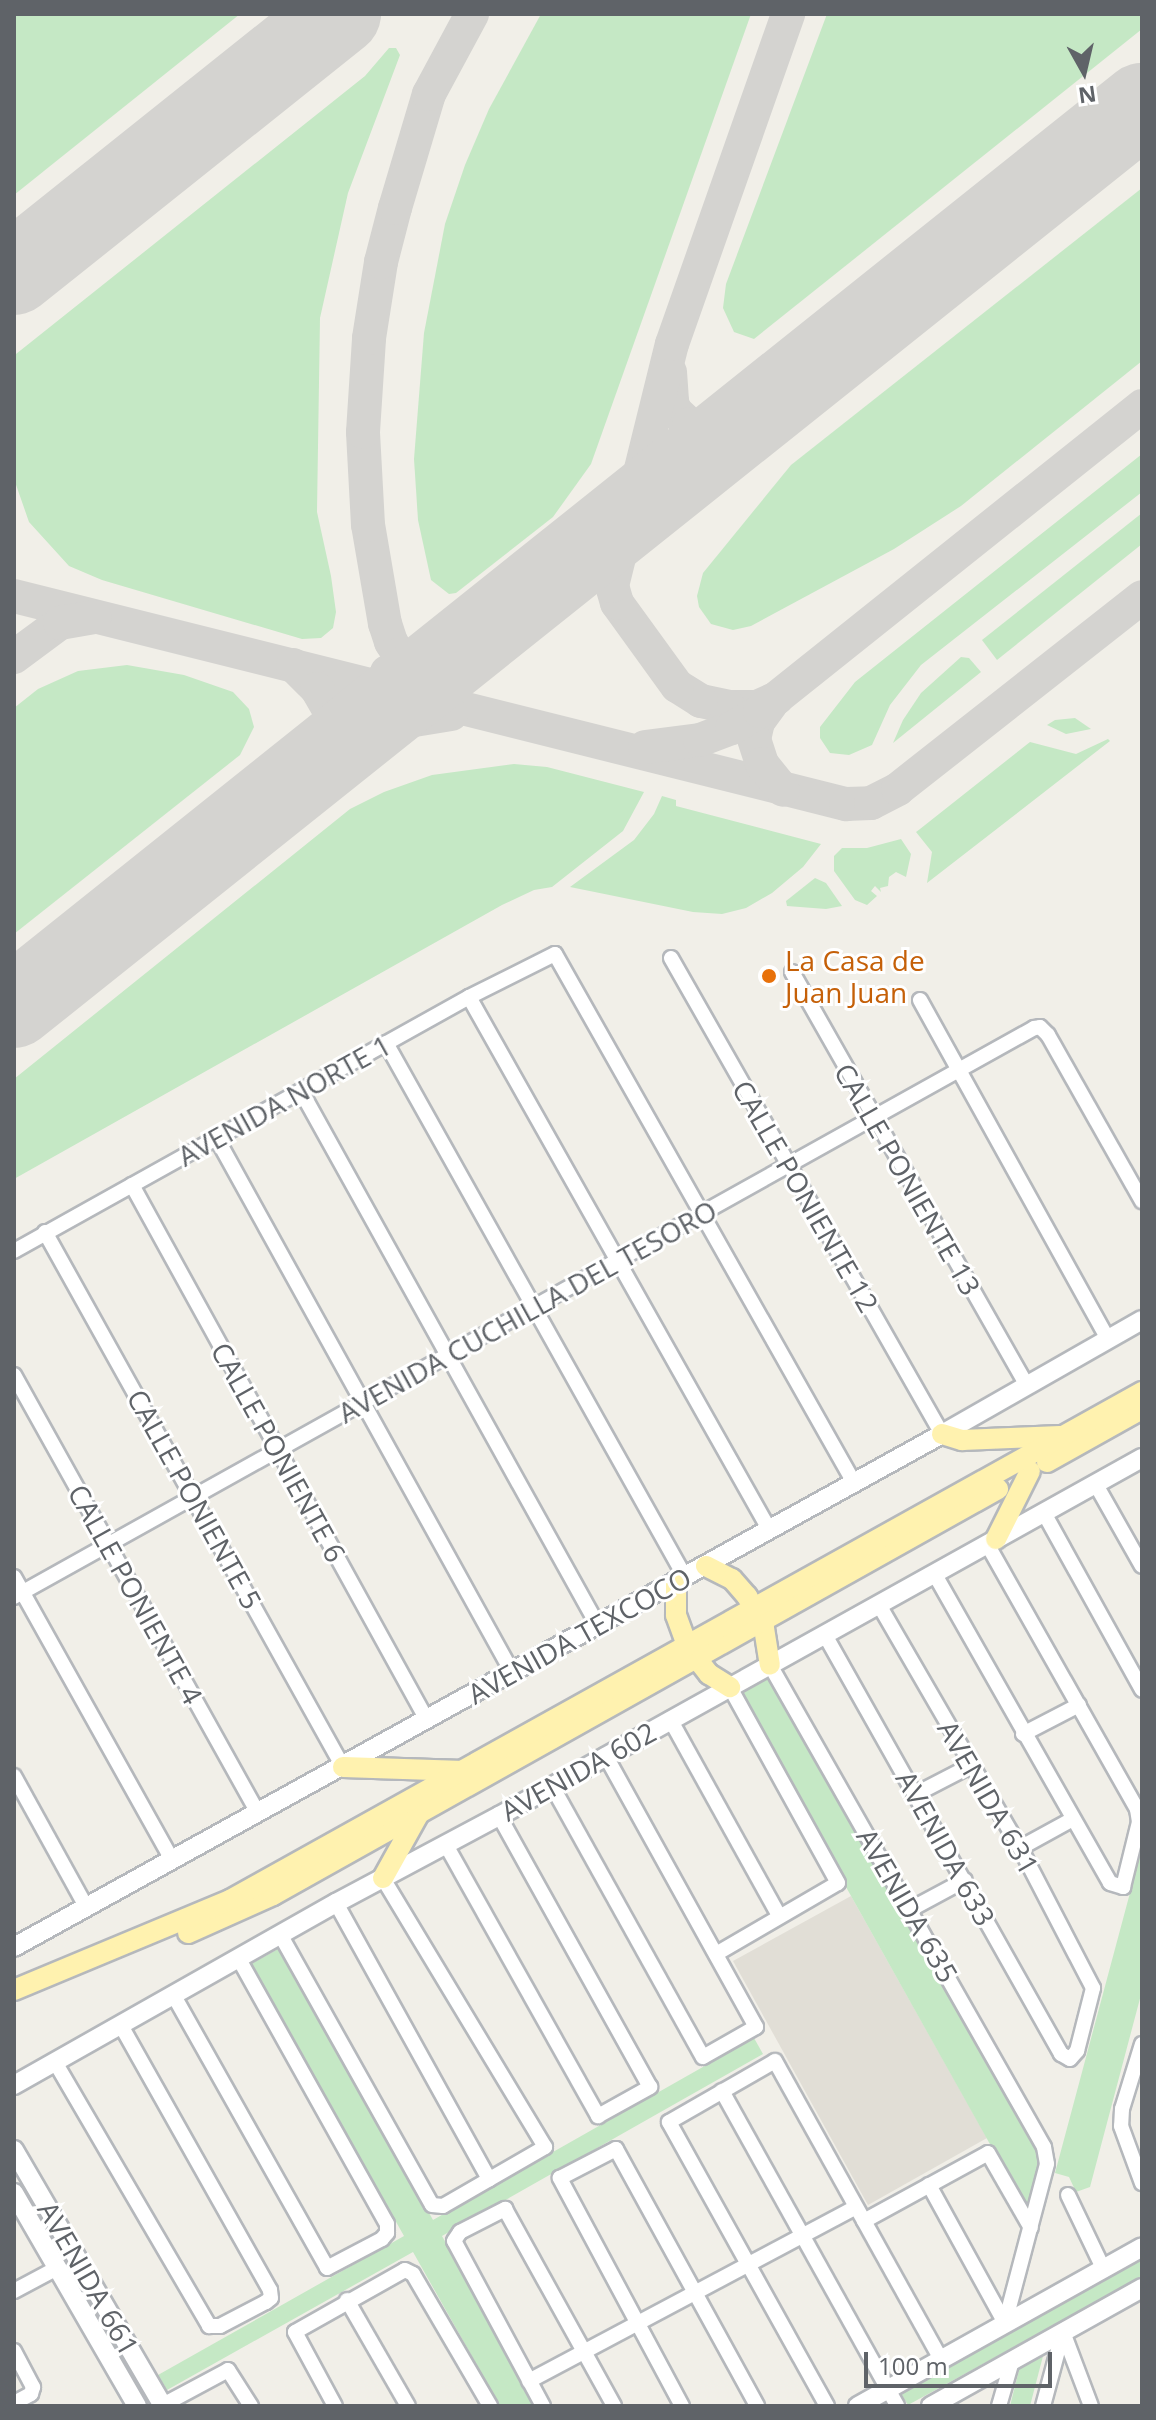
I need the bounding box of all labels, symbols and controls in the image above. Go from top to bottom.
north arrow [1044,32,1124,112]
text: N [1076,80,1098,112]
place label: La Casa de Juan Juan [785,943,925,1009]
marker: La Casa de Juan Juan [760,967,778,985]
street label: AVENIDA NORTE 1 [172,1027,396,1173]
street label: CALLE PONIENTE 13 [828,1057,988,1301]
street label: CALLE PONIENTE 12 [726,1074,886,1318]
street label: AVENIDA CUCHILLA DEL TESORO [332,1193,722,1429]
street label: CALLE PONIENTE 6 [205,1336,353,1568]
street label: CALLE PONIENTE 5 [121,1383,269,1615]
street label: CALLE PONIENTE 4 [62,1478,210,1710]
street label: AVENIDA TEXCOCO [461,1560,697,1710]
street label: AVENIDA 631 [931,1714,1047,1880]
street label: AVENIDA 602 [495,1715,661,1827]
street label: AVENIDA 633 [890,1765,1002,1931]
street label: AVENIDA 635 [850,1822,966,1988]
street label: AVENIDA 661 [31,2195,147,2361]
scale bar [868,2336,1056,2386]
text: 100 m [878,2349,948,2382]

